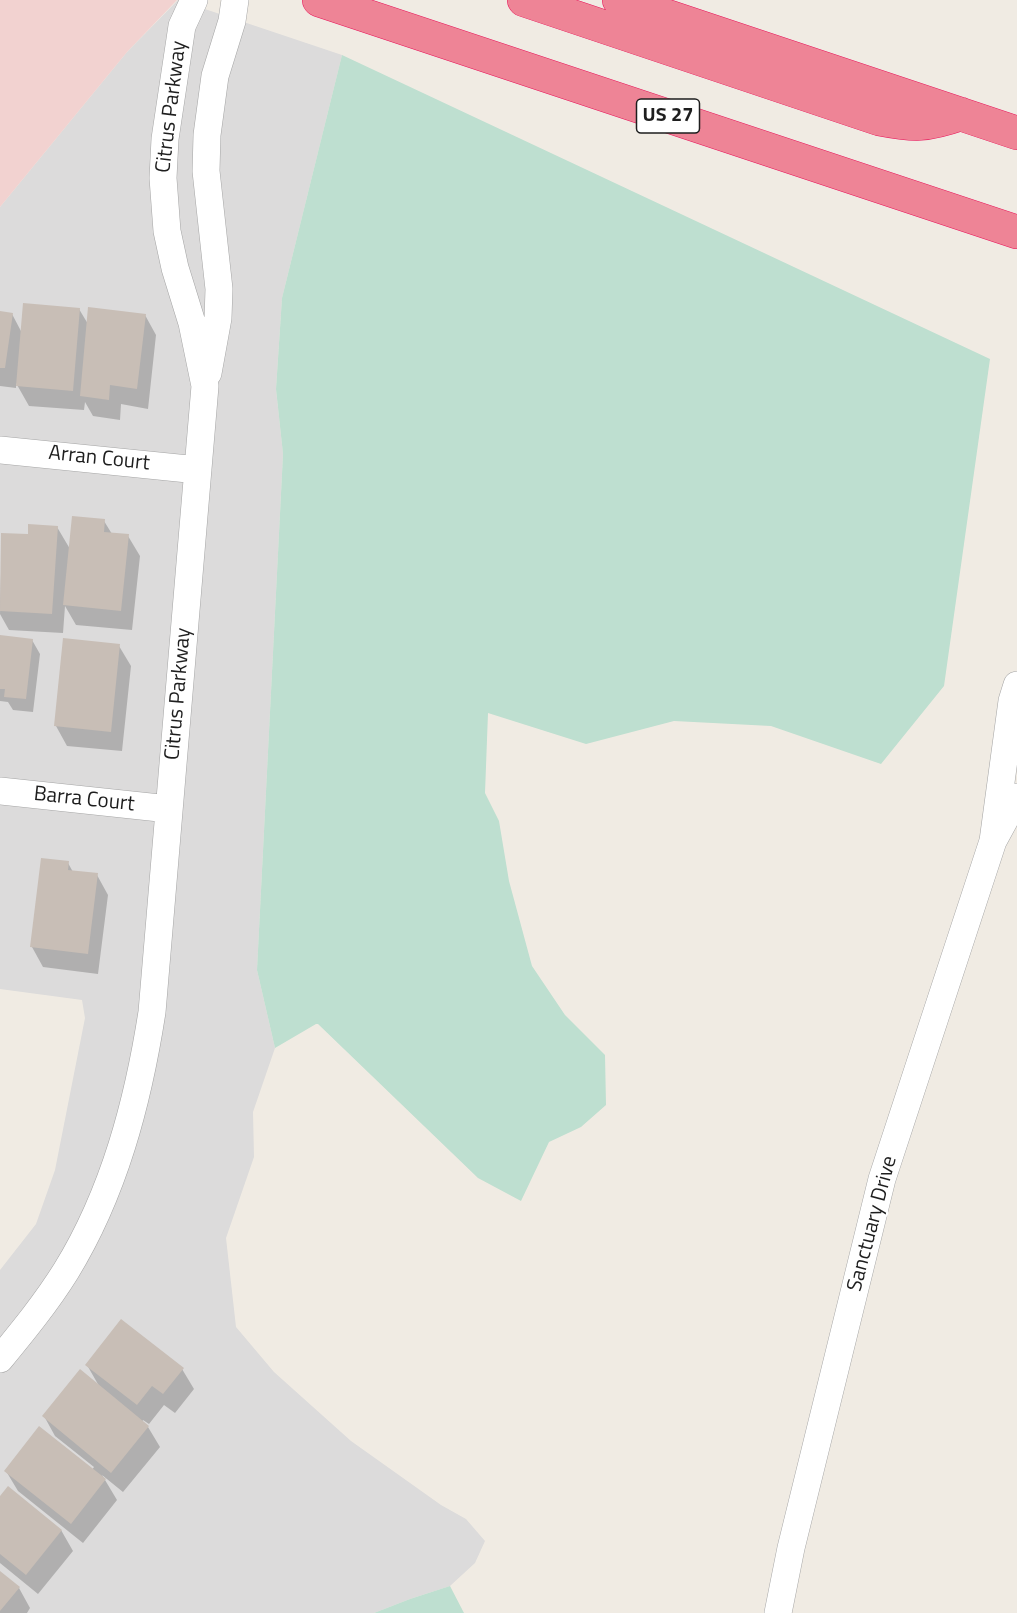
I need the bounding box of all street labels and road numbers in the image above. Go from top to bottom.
street label: Citrus Parkway [151,40,193,174]
road number: US 27 [636,99,700,133]
street label: Arran Court [47,441,151,477]
street label: Citrus Parkway [161,627,197,761]
street label: Barra Court [32,782,136,818]
street label: Sanctuary Drive [843,1153,903,1295]

